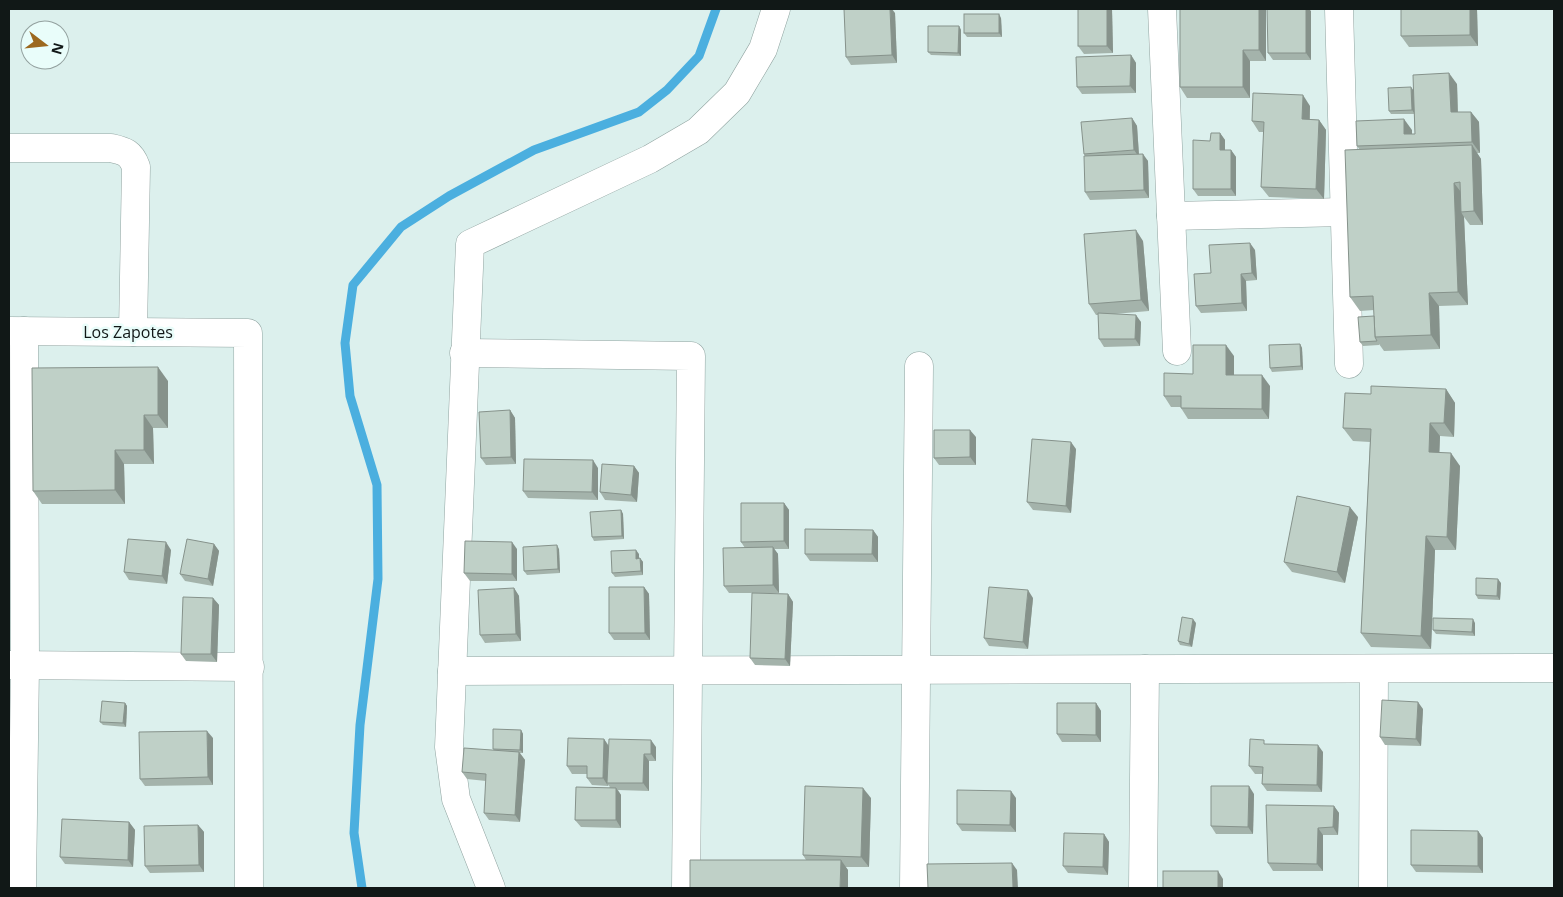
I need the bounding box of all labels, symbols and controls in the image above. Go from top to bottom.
north arrow [20,20,70,70]
text: N [47,41,69,57]
street label: Los Zapotes [83,321,173,343]

